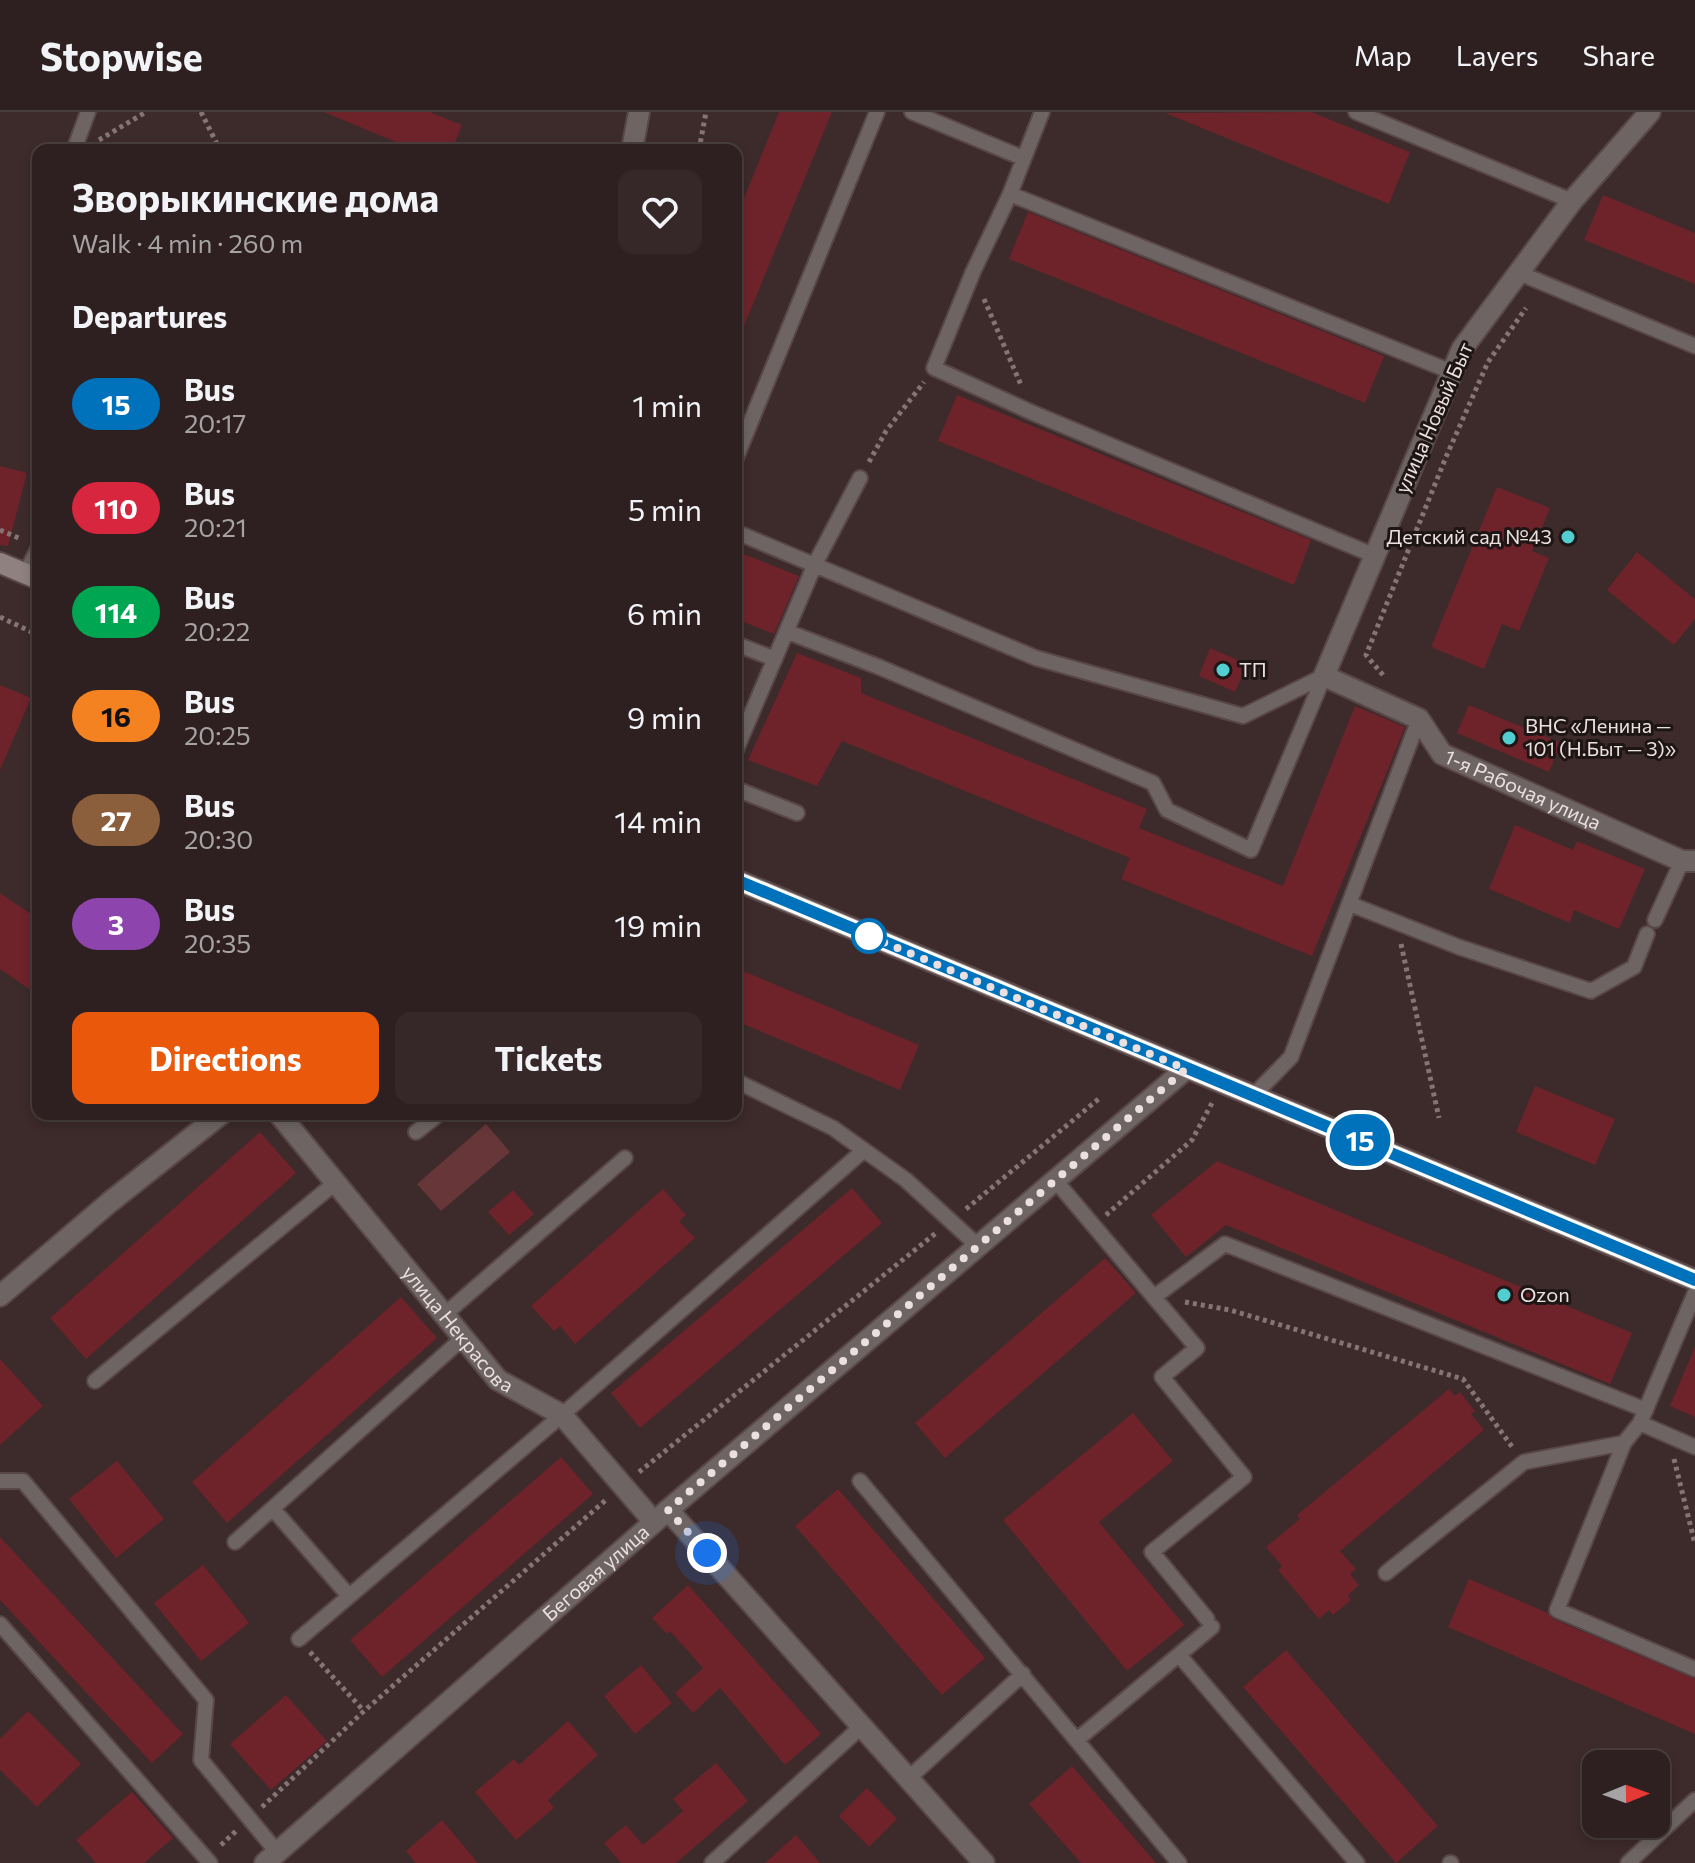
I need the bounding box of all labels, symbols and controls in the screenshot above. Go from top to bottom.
text: Stopwise [40,32,203,79]
text: Map [1354,38,1412,72]
text: Layers [1456,38,1538,72]
text: Share [1582,38,1655,72]
button: heart [618,170,702,254]
text: Зворыкинские дома [72,173,439,220]
text: Walk · 4 min · 260 m [72,227,303,258]
text: Departures [72,297,227,334]
street label: улица Новый Быт [1389,339,1477,497]
text: Bus [184,370,235,407]
text: 1 min [632,386,702,423]
text: 15 [102,387,131,421]
text: 20:17 [184,407,246,438]
text: Bus [184,474,235,511]
text: 5 min [628,490,702,527]
text: 110 [94,491,138,525]
text: 20:21 [184,511,247,542]
place label: Детский сад №43 [1386,524,1552,548]
marker: Детский сад №43 [1559,528,1577,546]
text: Bus [184,578,235,615]
text: 6 min [627,594,702,631]
text: 114 [95,595,137,629]
text: 20:22 [184,615,250,646]
place label: ТП [1239,657,1267,681]
marker: ТП [1214,661,1232,679]
text: Bus [184,682,235,719]
text: 9 min [627,698,702,735]
text: 16 [101,699,131,733]
place label: ВНС «Ленина — 101 (Н.Быт — 3)» [1525,713,1676,760]
text: 20:25 [184,719,251,750]
marker: ВНС «Ленина — 101 (Н.Быт — 3)» [1500,729,1518,747]
street label: 1-я Рабочая улица [1441,744,1605,834]
text: Bus [184,786,235,823]
text: 14 min [614,802,702,839]
text: 27 [100,803,132,837]
text: 20:30 [184,823,253,854]
text: Bus [184,890,235,927]
text: 19 min [614,906,702,943]
text: 3 [108,907,124,941]
unlabelled marker [852,919,886,953]
text: 20:35 [184,927,251,958]
button: Directions [72,1012,379,1104]
button: Tickets [395,1012,702,1104]
line badge: 15 [1324,1114,1396,1166]
text: 15 [1346,1123,1375,1157]
street label: улица Некрасова [398,1260,518,1397]
place label: Ozon [1520,1282,1570,1306]
marker: Ozon [1495,1286,1513,1304]
street label: Беговая улица [537,1519,654,1625]
your location [687,1533,727,1573]
north arrow [1582,1750,1670,1838]
map controls [1582,1750,1670,1838]

